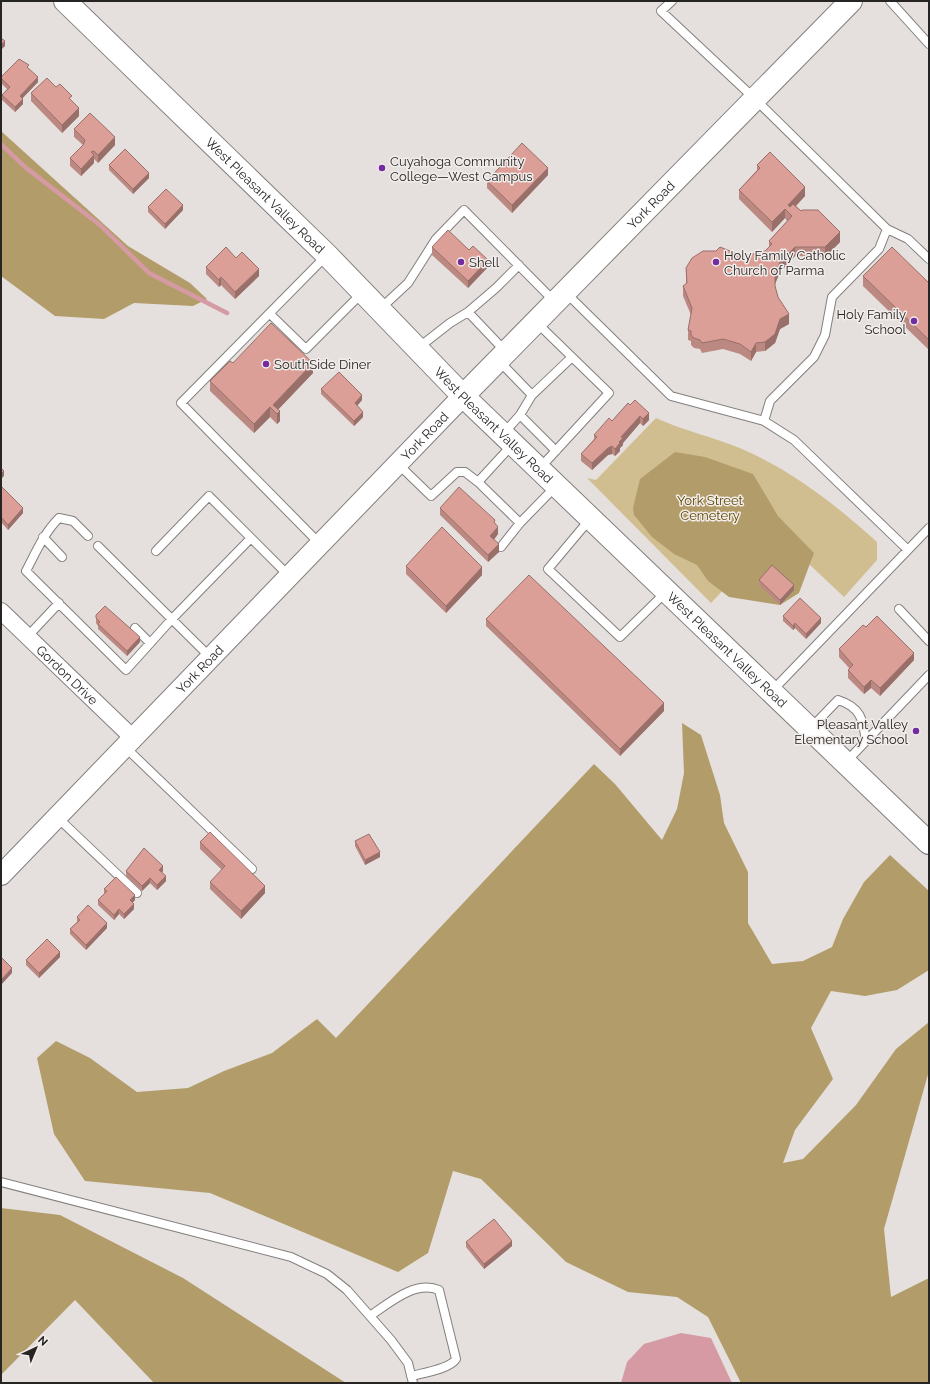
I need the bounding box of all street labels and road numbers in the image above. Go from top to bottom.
street label: West Pleasant Valley Road [202,135,328,257]
street label: York Road [624,178,678,232]
street label: West Pleasant Valley Road [431,364,556,486]
street label: York Road [398,409,451,463]
street label: West Pleasant Valley Road [664,589,790,711]
street label: Gordon Drive [33,642,101,708]
street label: York Road [173,642,226,697]

